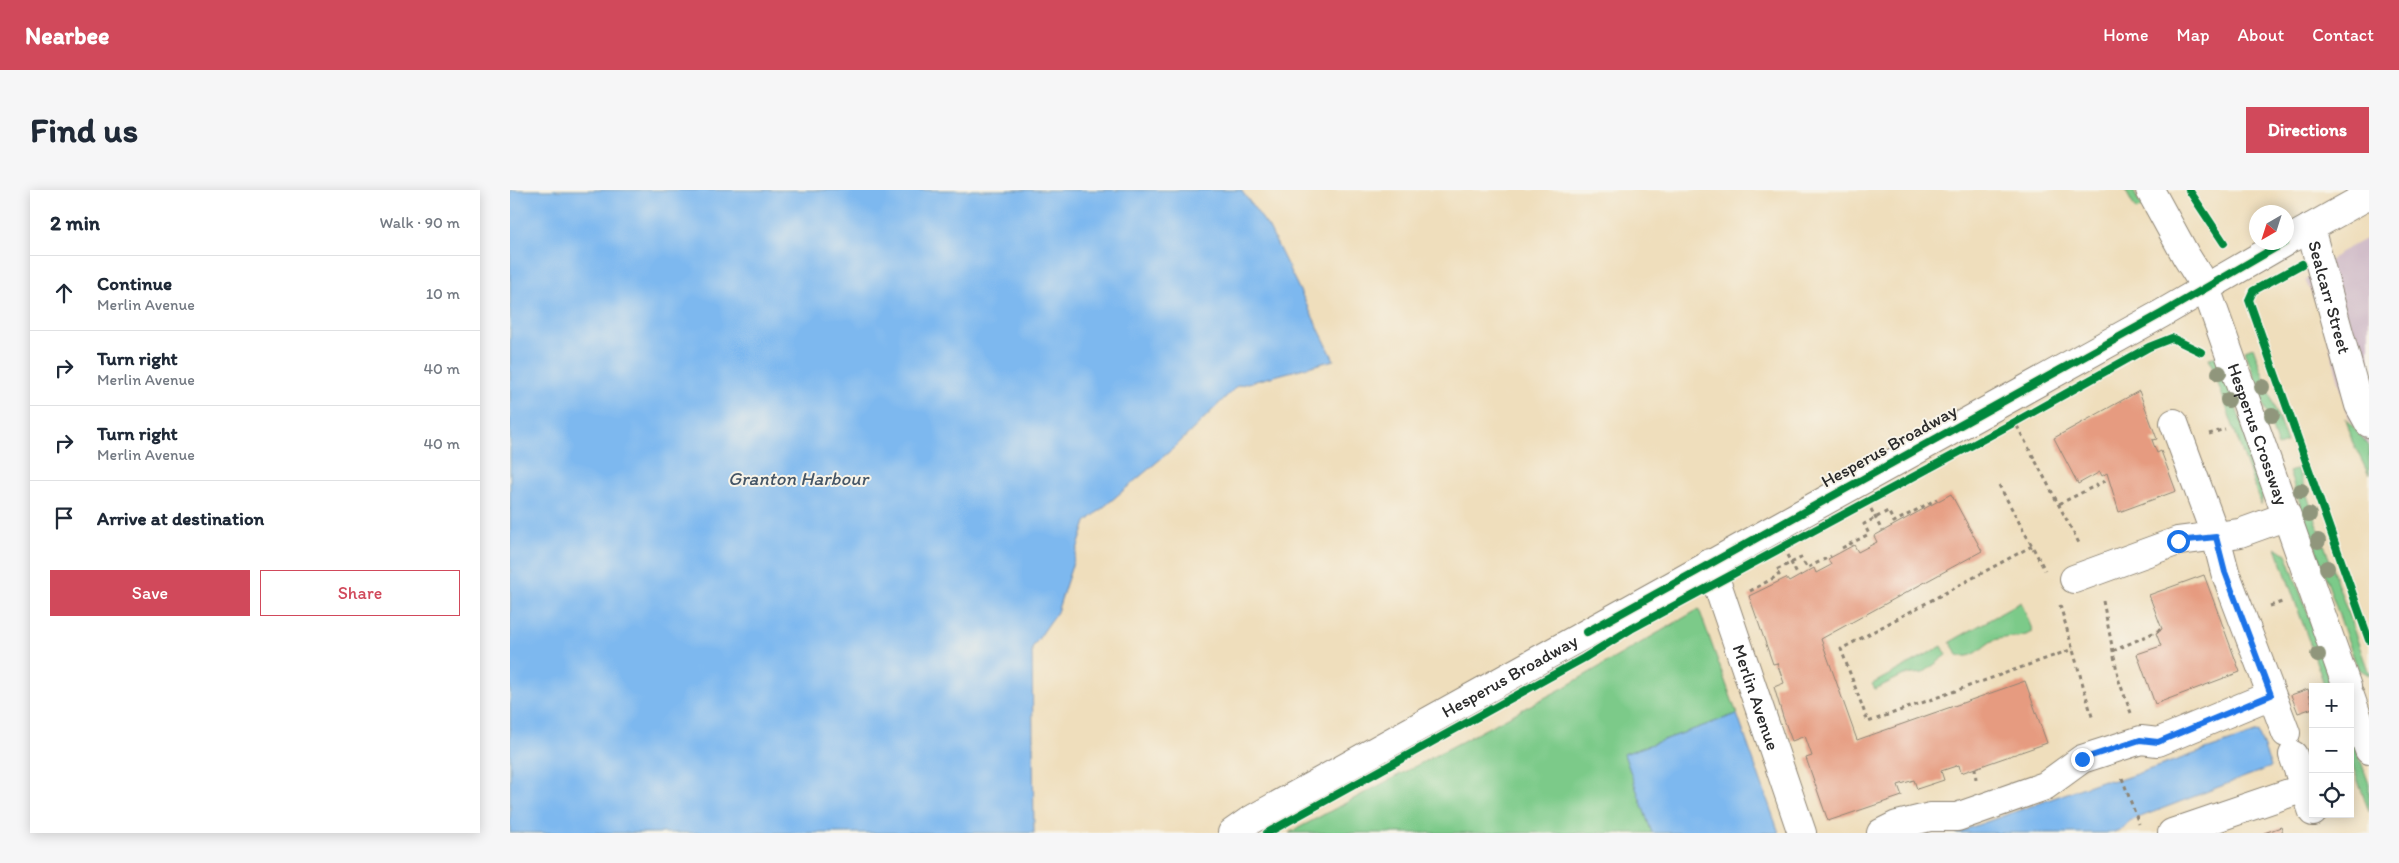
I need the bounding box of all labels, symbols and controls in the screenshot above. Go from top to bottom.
text: Nearbee [25,21,109,50]
text: Home [2103,24,2149,46]
text: Map [2177,24,2210,46]
text: About [2238,24,2284,46]
text: Contact [2312,24,2374,46]
button: Directions [2246,107,2369,153]
text: Find us [30,109,138,151]
north arrow [2249,205,2294,250]
text: 2 min [50,210,100,235]
text: Walk · 90 m [380,213,460,232]
street label: Sealcarr Street [2303,238,2355,357]
text: Continue [97,272,172,295]
icon: ahead [50,279,78,307]
text: 10 m [426,284,460,303]
text: Merlin Avenue [97,295,195,314]
text: Turn right [97,347,178,370]
icon: right [50,354,78,382]
text: 40 m [423,359,460,378]
street label: Hesperus Crossway [2222,360,2293,509]
text: Merlin Avenue [97,370,195,389]
street label: Hesperus Broadway [1817,399,1961,492]
text: Turn right [97,422,178,445]
icon: right [50,429,78,457]
text: 40 m [423,434,460,453]
text: Merlin Avenue [97,445,195,464]
water label: Granton Harbour [728,467,871,490]
icon: arrive [50,504,78,532]
text: Arrive at destination [97,507,264,530]
route start [2167,530,2190,553]
button: Save [50,570,250,616]
button: Share [260,570,460,616]
street label: Hesperus Broadway [1438,629,1582,723]
street label: Merlin Avenue [1728,642,1784,753]
map controls [2309,683,2354,818]
button: + [2309,683,2354,728]
button: − [2309,728,2354,773]
route end [2071,748,2094,771]
button: locate [2309,773,2354,818]

